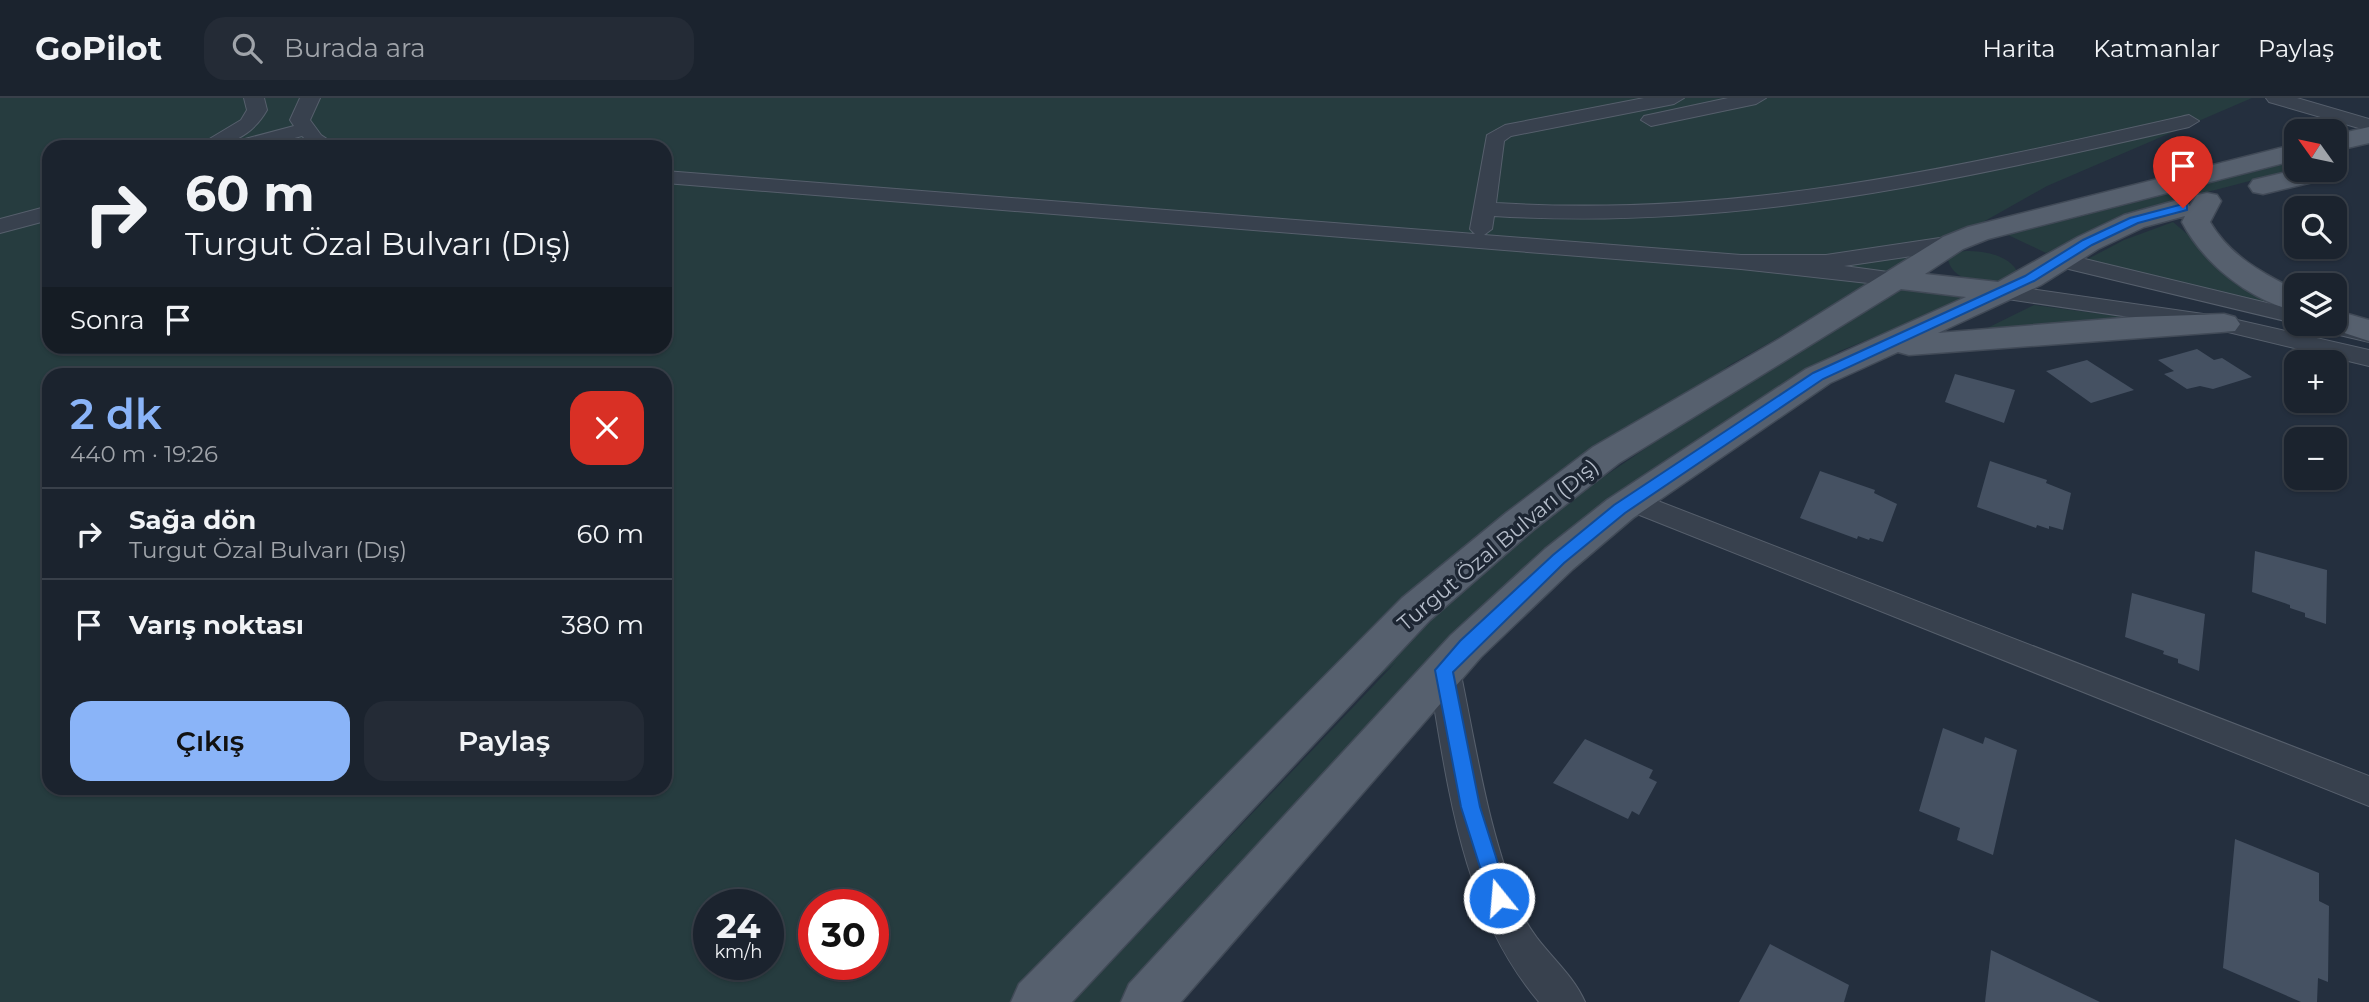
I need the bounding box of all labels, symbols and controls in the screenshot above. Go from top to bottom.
search box [204,17,694,80]
text: GoPilot [35,28,162,68]
icon: search [228,29,266,67]
text: Burada ara [284,32,426,64]
text: Harita [1983,34,2055,63]
text: Katmanlar [2093,34,2220,63]
text: Paylaş [2258,34,2334,63]
north arrow [2284,119,2347,182]
map controls [2284,119,2347,490]
pin [2153,136,2213,208]
icon: arrive [2164,147,2202,185]
text: 60 m [185,164,315,223]
icon: right [70,168,161,259]
button: search [2284,196,2347,259]
text: Turgut Özal Bulvarı (Dış) [185,224,572,263]
button: layers [2284,273,2347,336]
icon: arrive [159,301,197,339]
text: Sonra [70,304,145,336]
button: + [2284,350,2347,413]
text: 2 dk [70,388,162,440]
button: close [570,391,644,465]
button: − [2284,427,2347,490]
text: 440 m · 19:26 [70,440,218,468]
street label: Turgut Özal Bulvarı (Dış) [1392,453,1603,636]
text: Sağa dön [129,504,256,536]
icon: right [70,515,108,553]
text: 60 m [577,518,644,550]
text: Turgut Özal Bulvarı (Dış) [129,536,407,564]
icon: arrive [70,606,108,644]
text: Varış noktası [129,609,304,641]
text: 380 m [561,609,644,641]
button: Çıkış [70,701,350,781]
button: Paylaş [364,701,644,781]
position arrow [1462,861,1536,935]
speed limit sign: 30 [798,889,889,980]
text: 24 [716,904,761,947]
text: km/h [714,941,763,963]

